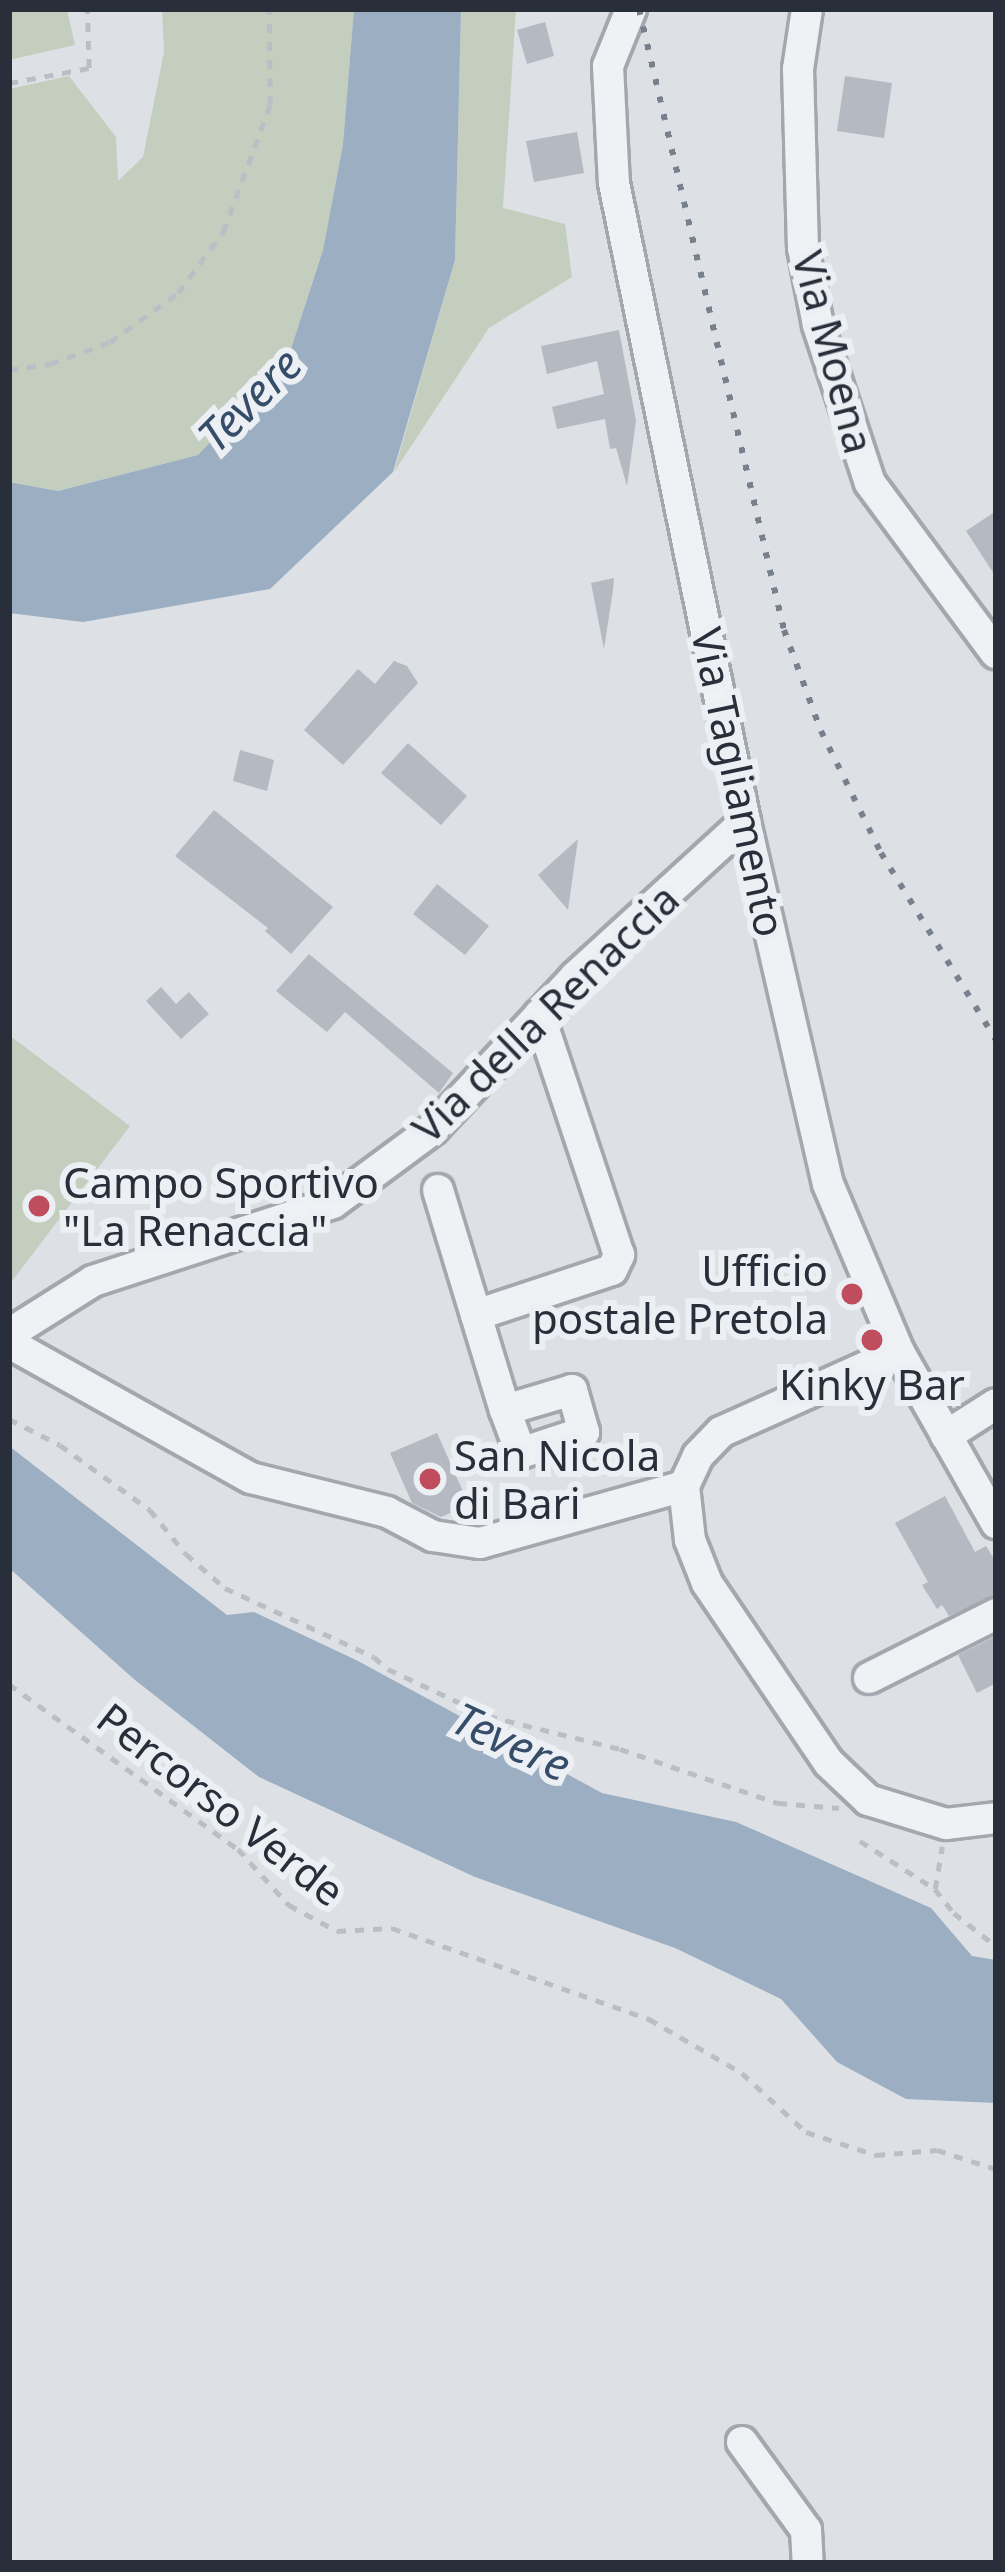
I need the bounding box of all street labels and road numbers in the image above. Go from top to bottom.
street label: Via Moena [783,245,885,459]
street label: Via Tagliamento [682,623,796,941]
street label: Via della Renaccia [402,873,688,1153]
street label: Percorso Verde [88,1692,354,1916]

